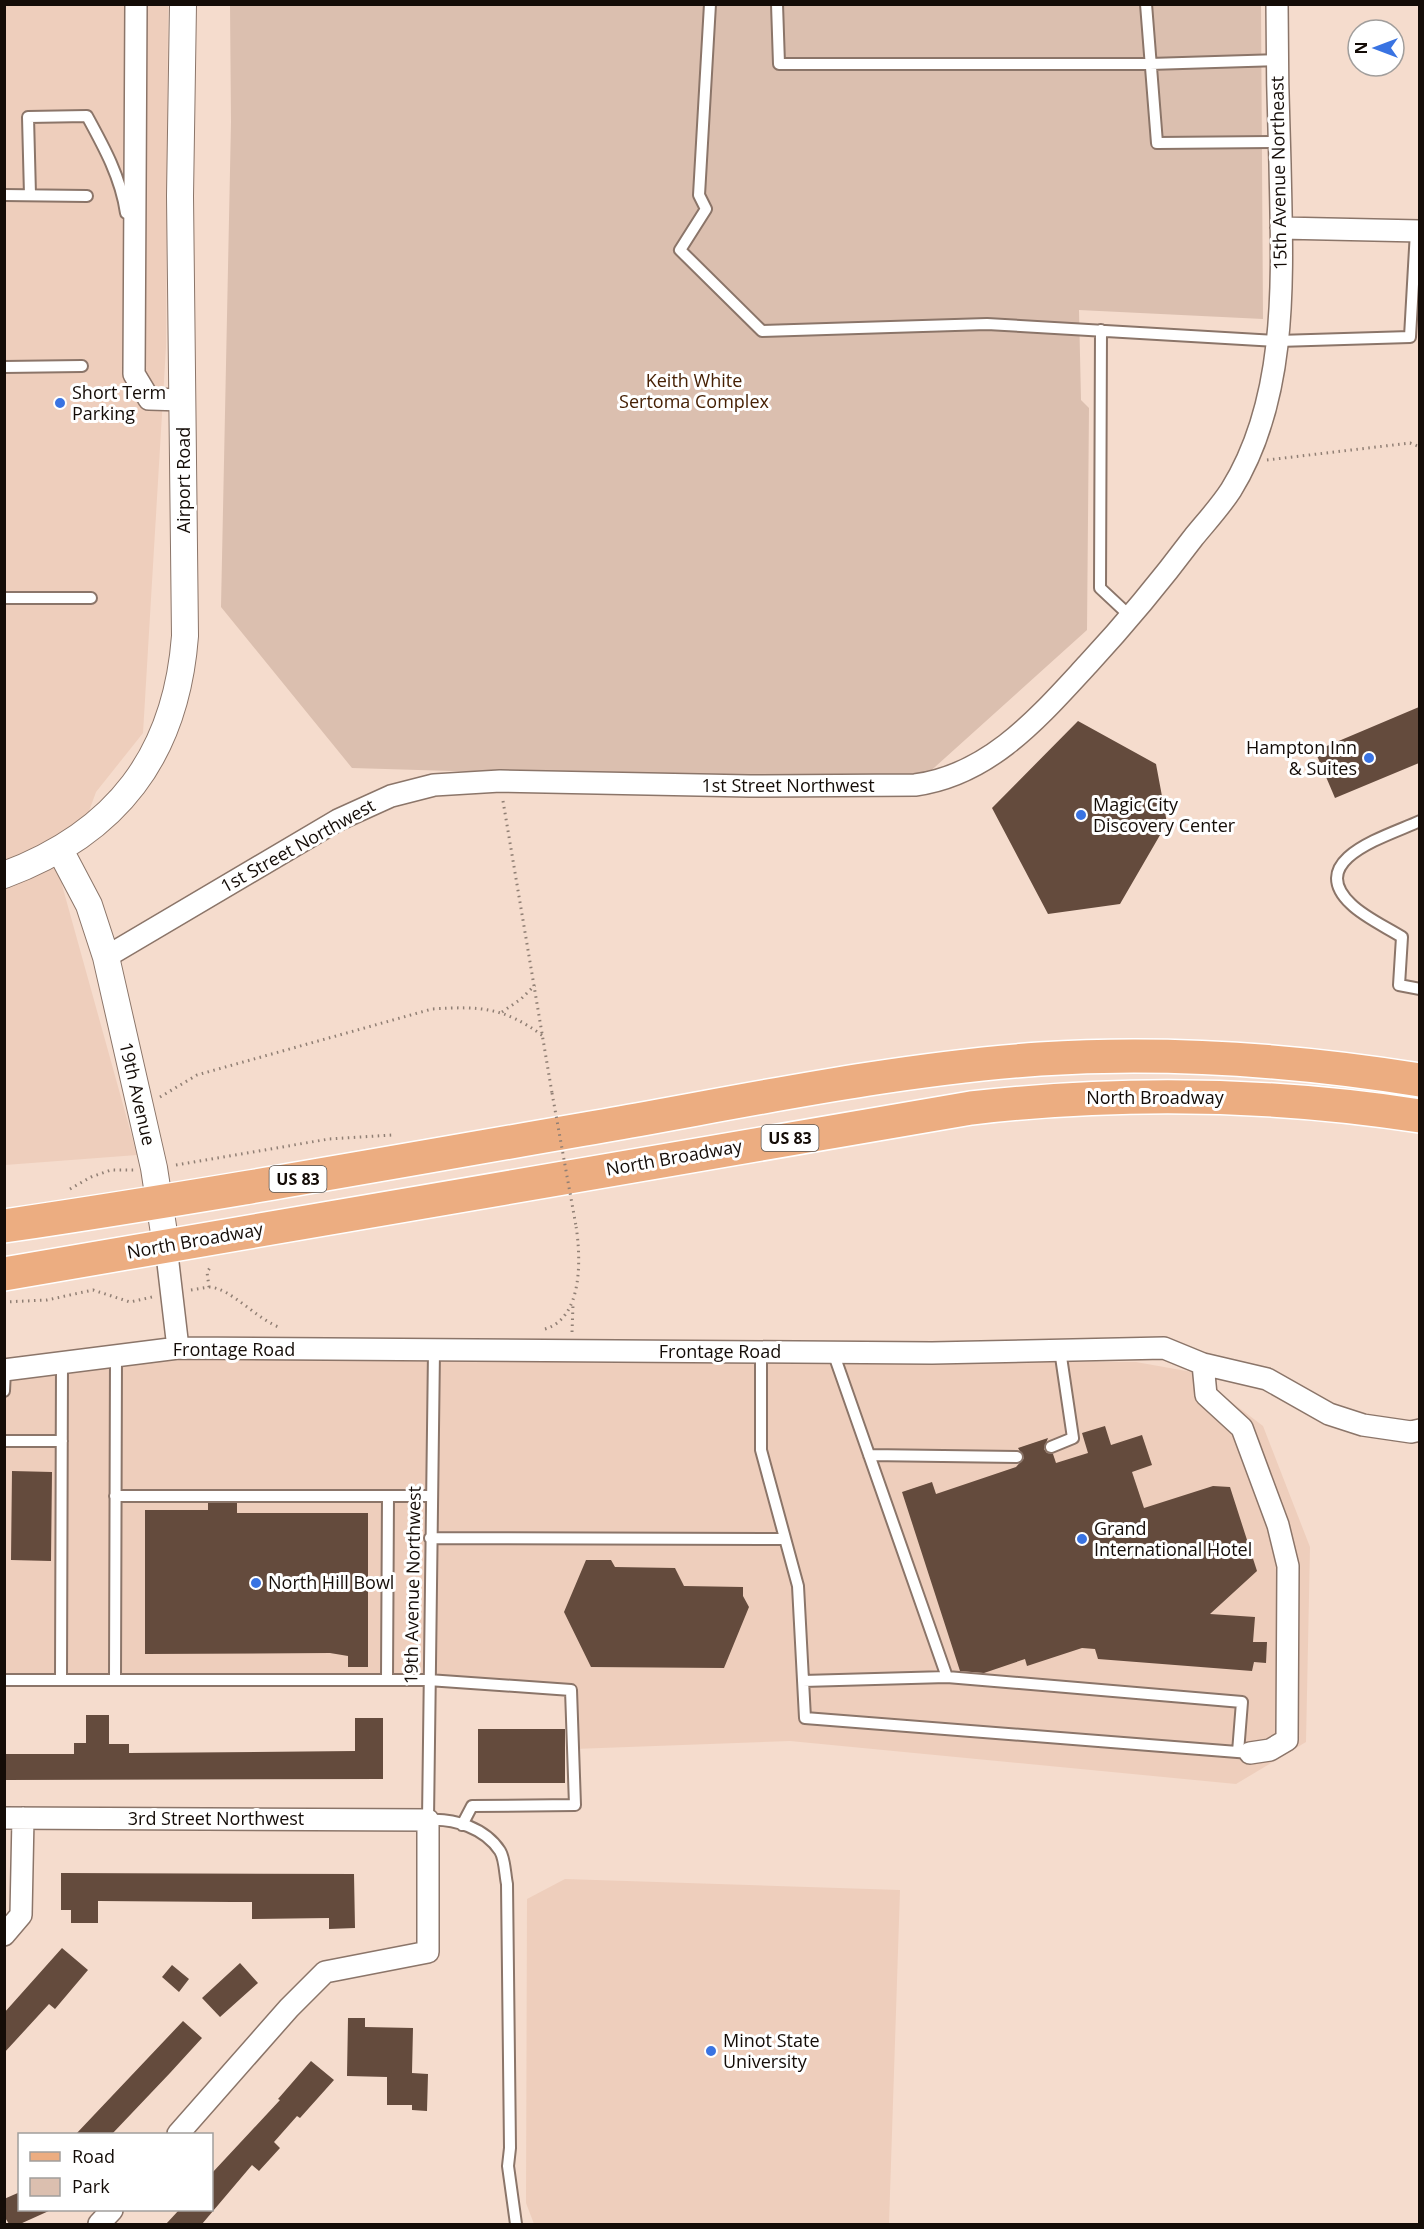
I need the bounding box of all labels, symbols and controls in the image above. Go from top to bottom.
north arrow [1346,18,1406,78]
text: N [1350,41,1372,55]
street label: 15th Avenue Northeast [1264,76,1292,270]
park label: Keith White Sertoma Complex [619,368,769,413]
place label: Short Term Parking [72,380,166,425]
marker: Short Term Parking [53,396,67,410]
street label: Airport Road [171,427,195,533]
place label: Hampton Inn & Suites [1246,735,1357,780]
marker: Hampton Inn & Suites [1362,751,1376,765]
street label: 1st Street Northwest [701,773,875,797]
place label: Magic City Discovery Center [1093,792,1236,837]
street label: 1st Street Northwest [216,793,379,898]
marker: Magic City Discovery Center [1074,808,1088,822]
street label: 19th Avenue [114,1040,162,1148]
street label: North Broadway [1086,1085,1225,1109]
road number: US 83 [762,1125,818,1151]
street label: North Broadway [604,1133,745,1181]
road number: US 83 [270,1166,326,1192]
street label: North Broadway [125,1216,266,1264]
street label: Frontage Road [173,1337,295,1361]
street label: Frontage Road [659,1339,781,1363]
street label: 19th Avenue Northwest [398,1486,426,1684]
place label: Grand International Hotel [1094,1516,1252,1561]
marker: Grand International Hotel [1075,1532,1089,1546]
place label: North Hill Bowl [268,1570,394,1594]
marker: North Hill Bowl [249,1576,263,1590]
street label: 3rd Street Northwest [128,1806,304,1830]
place label: Minot State University [723,2028,820,2073]
marker: Minot State University [704,2044,718,2058]
legend [18,2133,213,2211]
text: Road [72,2144,115,2168]
text: Park [72,2174,110,2198]

